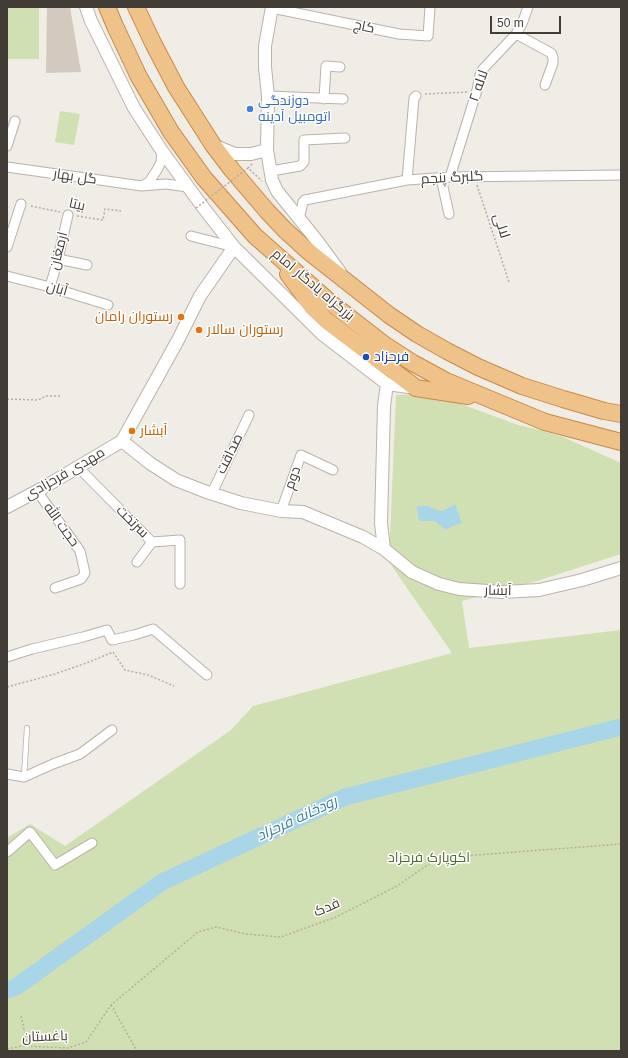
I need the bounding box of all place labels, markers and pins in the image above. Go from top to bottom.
place label: دوزندگی اتومبیل آدینه [258,93,331,126]
marker: دوزندگی اتومبیل آدینه [245,104,255,114]
place label: رستوران رامان [95,309,173,325]
marker: رستوران رامان [176,312,186,322]
place label: رستوران سالار [207,322,284,338]
marker: رستوران سالار [194,325,204,335]
place label: فرحزاد [374,349,409,365]
marker: فرحزاد [361,352,371,362]
place label: آبشار [140,423,167,439]
marker: آبشار [127,426,137,436]

